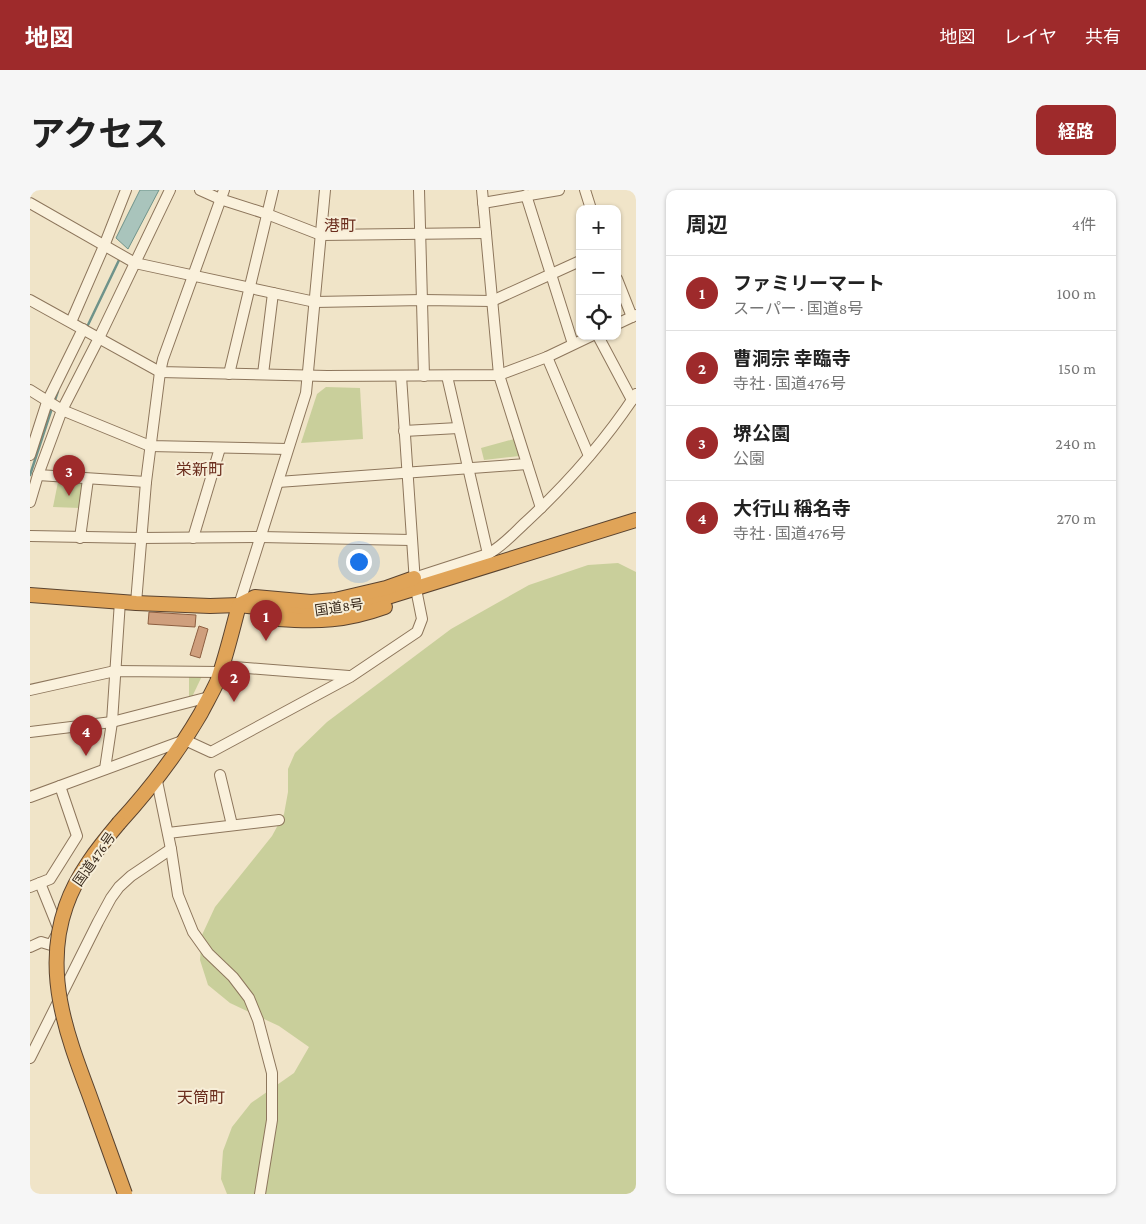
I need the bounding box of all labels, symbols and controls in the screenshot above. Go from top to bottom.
text: 地図 [25,24,73,51]
text: 地図 [940,27,976,47]
text: レイヤ [1004,27,1057,47]
text: 共有 [1085,27,1121,47]
button: 経路 [1036,105,1116,155]
text: アクセス [30,115,168,154]
map controls [576,205,621,340]
button: + [576,205,621,250]
text: 周辺 [686,213,728,237]
text: 4件 [1072,216,1096,233]
district label: 港町 [324,217,356,234]
button: − [576,250,621,295]
text: ファミリーマート [733,273,885,294]
text: 1 [699,285,705,302]
text: 100 m [1057,285,1096,302]
button: locate [576,295,621,340]
text: スーパー · 国道8号 [733,300,863,317]
text: 曹洞宗 幸臨寺 [733,348,851,369]
text: 2 [698,360,706,377]
text: 150 m [1058,360,1096,377]
text: 寺社 · 国道476号 [733,375,846,392]
text: 堺公園 [733,423,790,444]
text: 3 [698,435,706,452]
text: 240 m [1055,435,1096,452]
text: 公園 [733,450,765,467]
pin: 3 [53,455,85,496]
district label: 栄新町 [176,461,224,478]
text: 大行山 稱名寺 [733,498,851,519]
text: 4 [698,510,706,527]
text: 270 m [1057,510,1096,527]
text: 寺社 · 国道476号 [733,525,846,542]
your location [346,549,372,575]
street label: 国道8号 [313,596,365,618]
pin: 1 [250,600,282,641]
pin: 2 [218,661,250,702]
pin: 4 [70,715,102,756]
street label: 国道476号 [70,829,118,889]
district label: 天筒町 [177,1089,225,1106]

